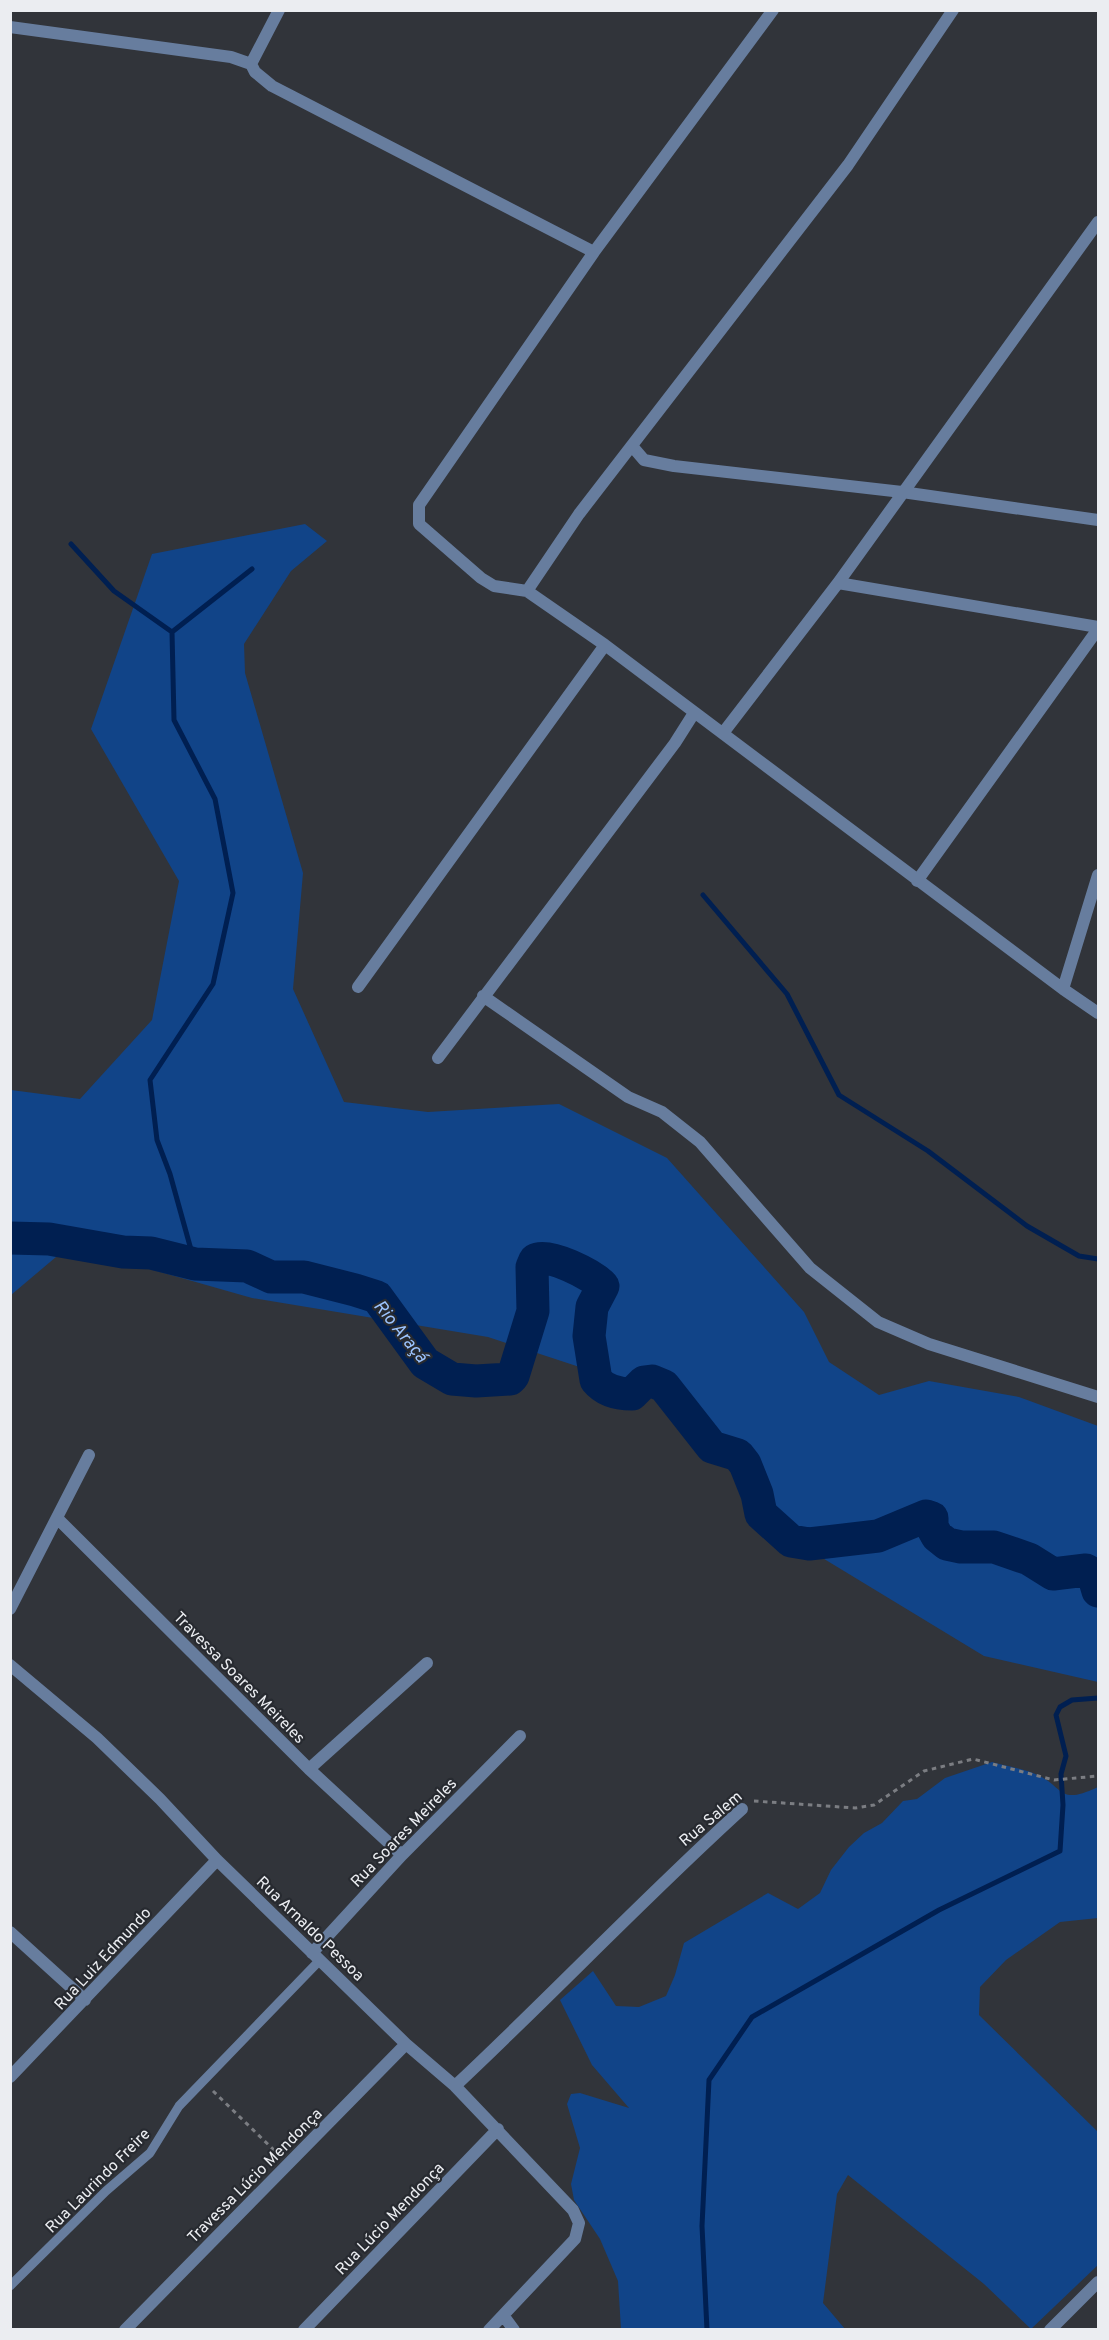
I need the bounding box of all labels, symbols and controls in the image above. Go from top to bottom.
water label: Rio Araçá [368,1296,433,1369]
street label: Travessa Soares Meireles [168,1608,309,1749]
street label: Rua Soares Meireles [347,1774,462,1892]
street label: Rua Salem [676,1787,747,1852]
street label: Rua Arnaldo Pessoa [251,1873,368,1986]
street label: Rua Luiz Edmundo [51,1904,156,2015]
street label: Travessa Lúcio Mendonça [184,2105,327,2248]
street label: Rua Laurindo Freire [42,2125,155,2238]
street label: Rua Lúcio Mendonça [332,2159,449,2280]

